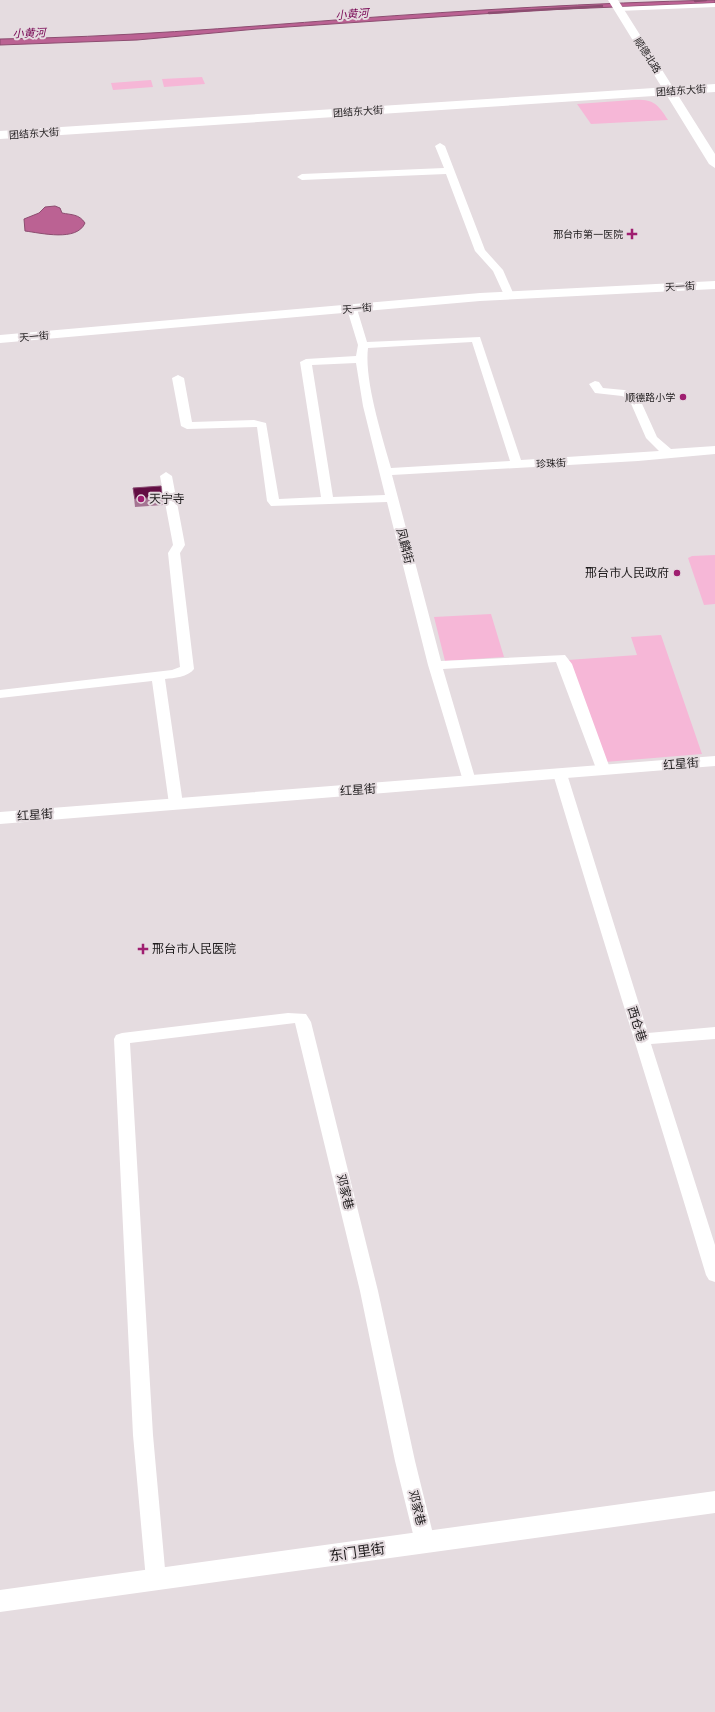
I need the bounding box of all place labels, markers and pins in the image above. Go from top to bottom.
place label: 邢台市第一医院 [553,228,623,240]
marker: 邢台市第一医院 [626,228,638,240]
place label: 顺德路小学 [625,391,675,403]
marker: 顺德路小学 [678,392,688,402]
place label: 天宁寺 [149,491,185,505]
marker: 天宁寺 [136,494,146,504]
place label: 邢台市人民政府 [585,565,669,579]
marker: 邢台市人民政府 [672,568,682,578]
place label: 邢台市人民医院 [152,941,236,955]
marker: 邢台市人民医院 [137,943,149,955]

